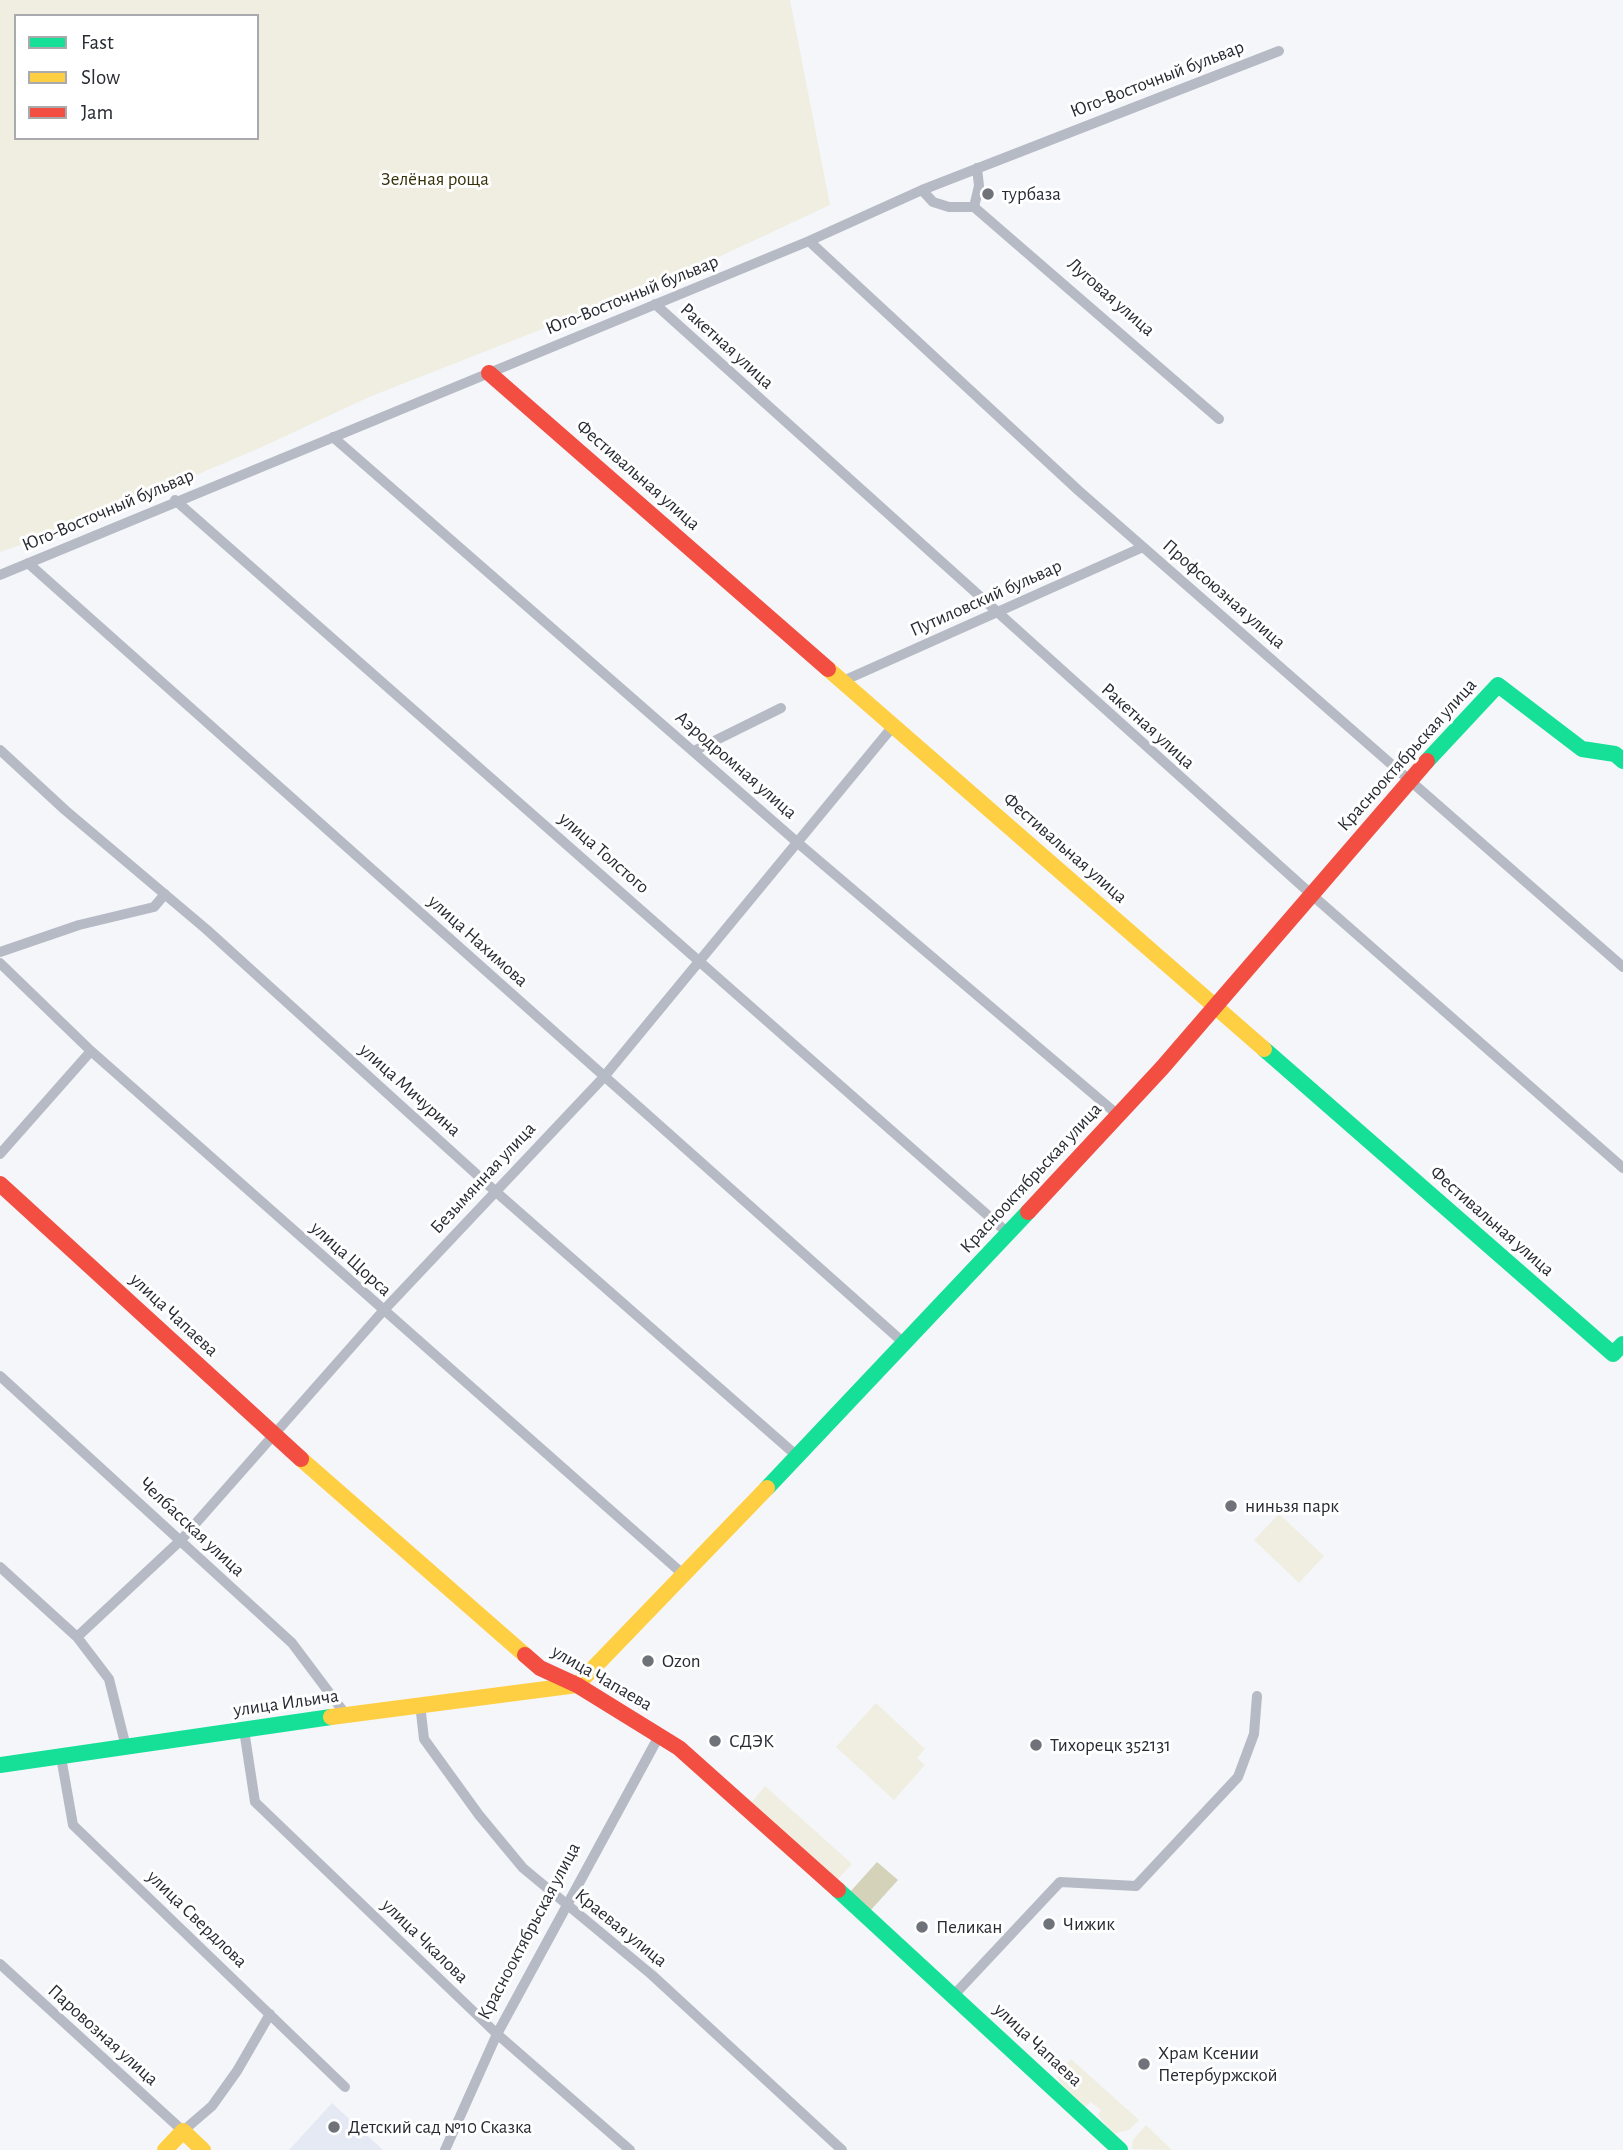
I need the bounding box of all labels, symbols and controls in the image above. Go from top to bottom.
legend [14,14,259,140]
text: Fast [81,32,114,53]
street label: Юго-Восточный бульвар [1067,35,1247,123]
text: Slow [81,67,120,88]
text: Jam [81,102,113,123]
park label: Зелёная роща [381,168,489,190]
place label: турбаза [1002,183,1061,205]
marker: турбаза [980,186,996,202]
street label: Юго-Восточный бульвар [542,250,722,340]
street label: Луговая улица [1063,253,1159,341]
street label: Ракетная улица [676,298,778,394]
street label: Фестивальная улица [571,415,705,535]
street label: Юго-Восточный бульвар [19,463,197,557]
street label: Профсоюзная улица [1158,534,1290,654]
street label: Путиловский бульвар [907,554,1065,642]
street label: Краснооктябрьская улица [1332,674,1482,836]
street label: Ракетная улица [1097,678,1199,774]
street label: Аэродромная улица [671,706,801,824]
street label: Фестивальная улица [998,788,1132,908]
street label: улица Толстого [554,807,654,899]
street label: улица Нахимова [423,890,533,992]
street label: улица Мичурина [355,1038,465,1142]
street label: Краснооктябрьская улица [955,1098,1107,1258]
street label: Безымянная улица [425,1117,541,1239]
street label: Фестивальная улица [1425,1161,1559,1281]
street label: улица Щорса [306,1217,396,1301]
street label: улица Чапаева [125,1268,223,1362]
street label: Челбасская улица [135,1472,249,1582]
place label: ниньзя парк [1245,1495,1339,1517]
marker: ниньзя парк [1223,1498,1239,1514]
street label: улица Чапаева [548,1640,656,1716]
place label: Ozon [662,1650,701,1672]
marker: Ozon [640,1653,656,1669]
street label: улица Ильича [232,1684,340,1722]
place label: СДЭК [729,1730,774,1752]
marker: СДЭК [707,1733,723,1749]
place label: Тихорецк 352131 [1050,1734,1171,1756]
marker: Тихорецк 352131 [1028,1737,1044,1753]
street label: Краснооктябрьская улица [473,1838,585,2024]
street label: улица Свердлова [142,1865,252,1973]
street label: Краевая улица [570,1884,672,1972]
street label: улица Чкалова [377,1894,473,1988]
place label: Чижик [1063,1913,1115,1935]
place label: Пеликан [936,1916,1002,1938]
marker: Чижик [1041,1916,1057,1932]
marker: Пеликан [914,1919,930,1935]
street label: Паровозная улица [43,1979,163,2091]
street label: улица Чапаева [989,1998,1087,2092]
place label: Храм Ксении Петербуржской [1158,2042,1278,2086]
marker: Храм Ксении Петербуржской [1136,2056,1152,2072]
place label: Детский сад №10 Сказка [348,2116,532,2138]
marker: Детский сад №10 Сказка [326,2119,342,2135]

